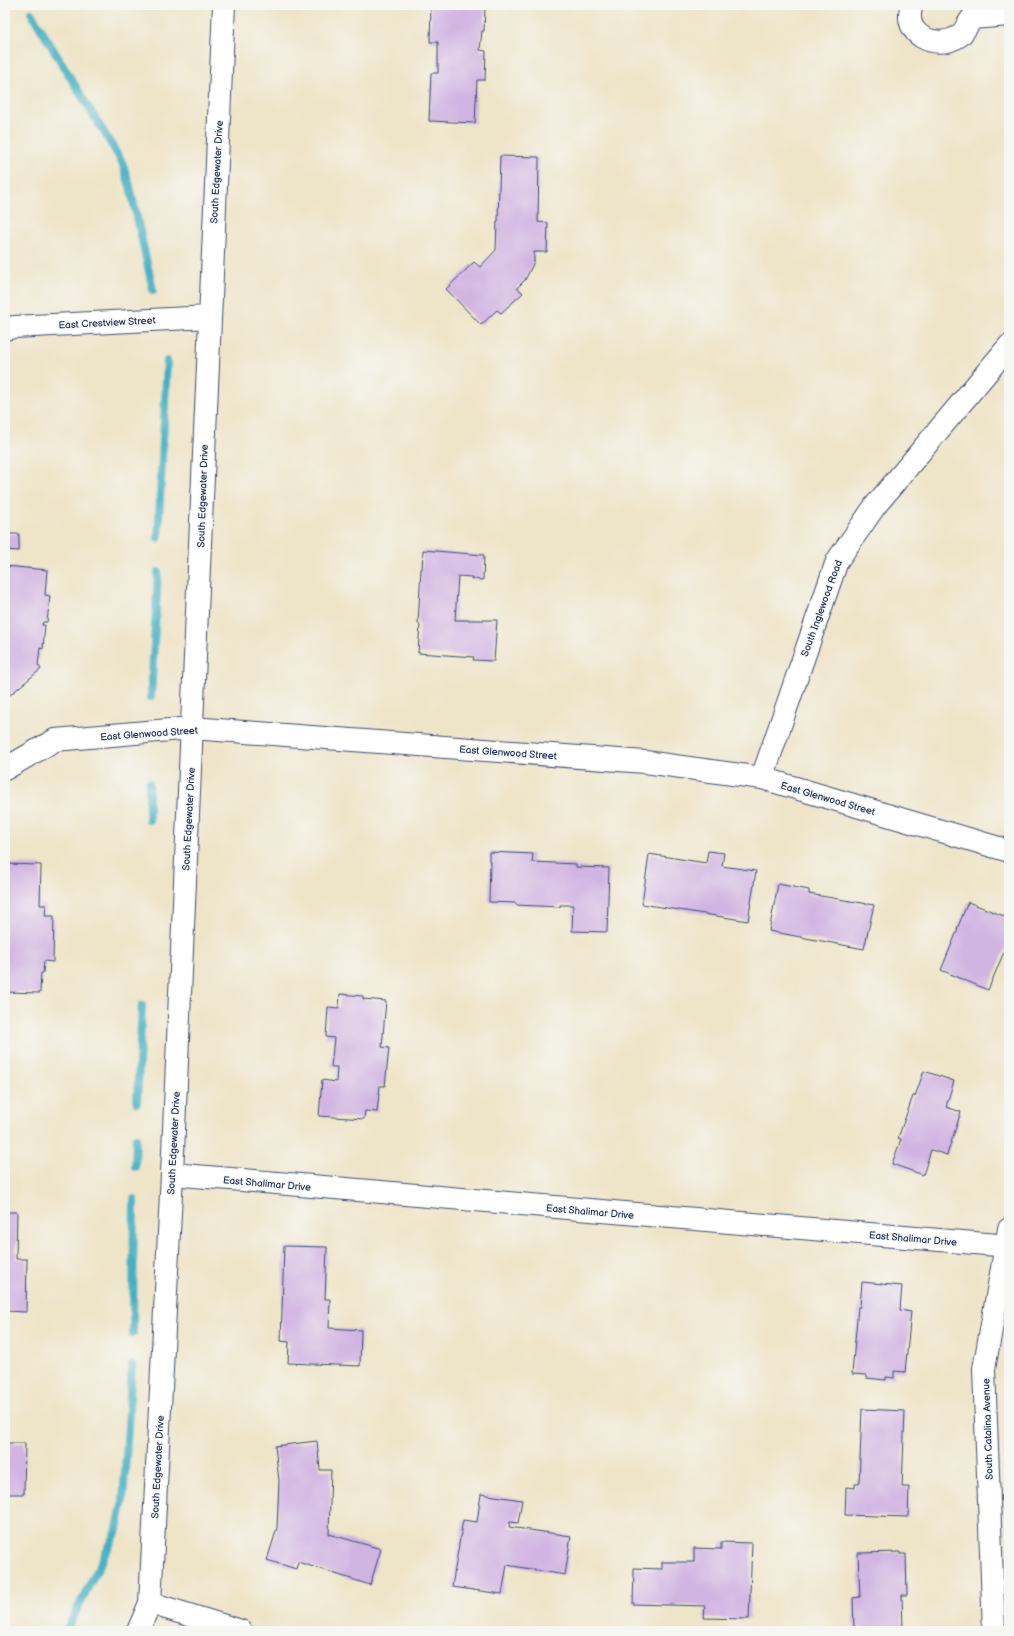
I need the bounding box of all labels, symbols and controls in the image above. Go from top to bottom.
street label: South Edgewater Drive [208,120,226,224]
street label: East Crestview Street [58,314,156,332]
street label: South Edgewater Drive [195,444,211,548]
street label: South Inglewood Road [799,558,845,658]
street label: East Glenwood Street [100,725,198,743]
street label: East Glenwood Street [459,744,557,762]
street label: South Edgewater Drive [180,767,198,871]
street label: East Glenwood Street [779,780,876,818]
street label: South Edgewater Drive [165,1091,183,1195]
street label: East Shalimar Drive [222,1174,311,1194]
street label: East Shalimar Drive [545,1202,634,1222]
street label: East Shalimar Drive [868,1229,957,1249]
street label: South Catalina Avenue [980,1378,996,1480]
street label: South Edgewater Drive [149,1415,167,1519]

